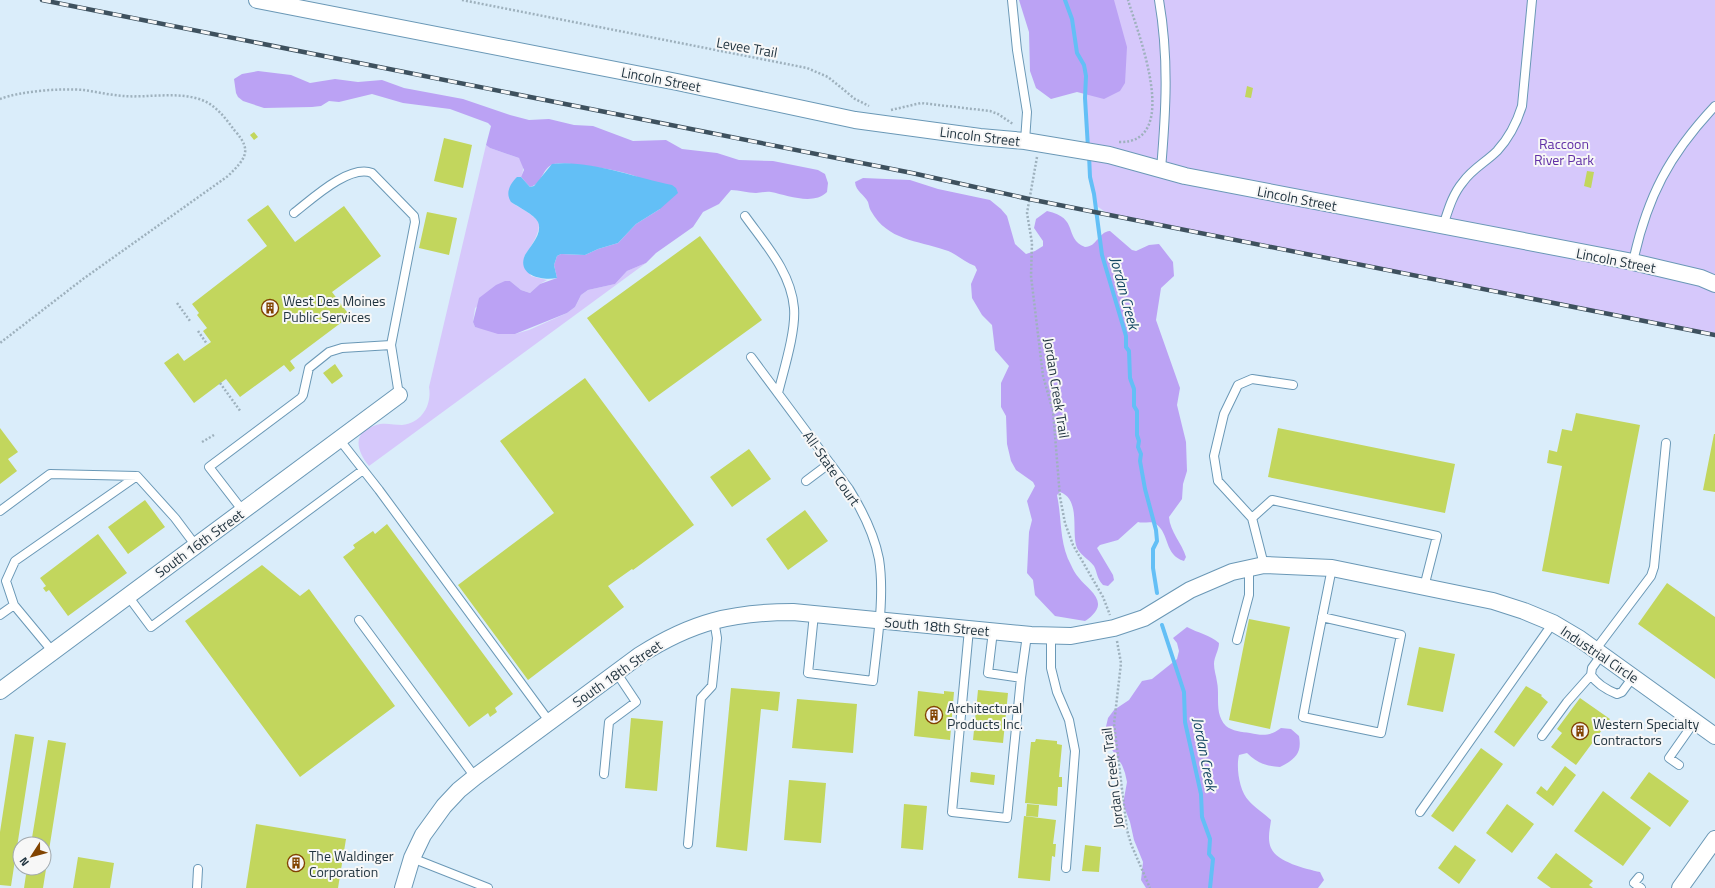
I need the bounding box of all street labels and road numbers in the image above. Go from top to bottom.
street label: Levee Trail [715,31,779,63]
street label: Lincoln Street [619,61,703,97]
street label: Lincoln Street [939,121,1021,151]
street label: Lincoln Street [1255,180,1339,216]
street label: Lincoln Street [1574,242,1658,278]
street label: Jordan Creek Trail [1039,336,1075,440]
street label: All-State Court [798,426,866,510]
street label: South 16th Street [150,504,248,582]
street label: South 18th Street [884,611,990,641]
street label: Industrial Circle [1557,620,1643,688]
street label: South 18th Street [568,634,666,712]
street label: Jordan Creek Trail [1095,726,1129,830]

